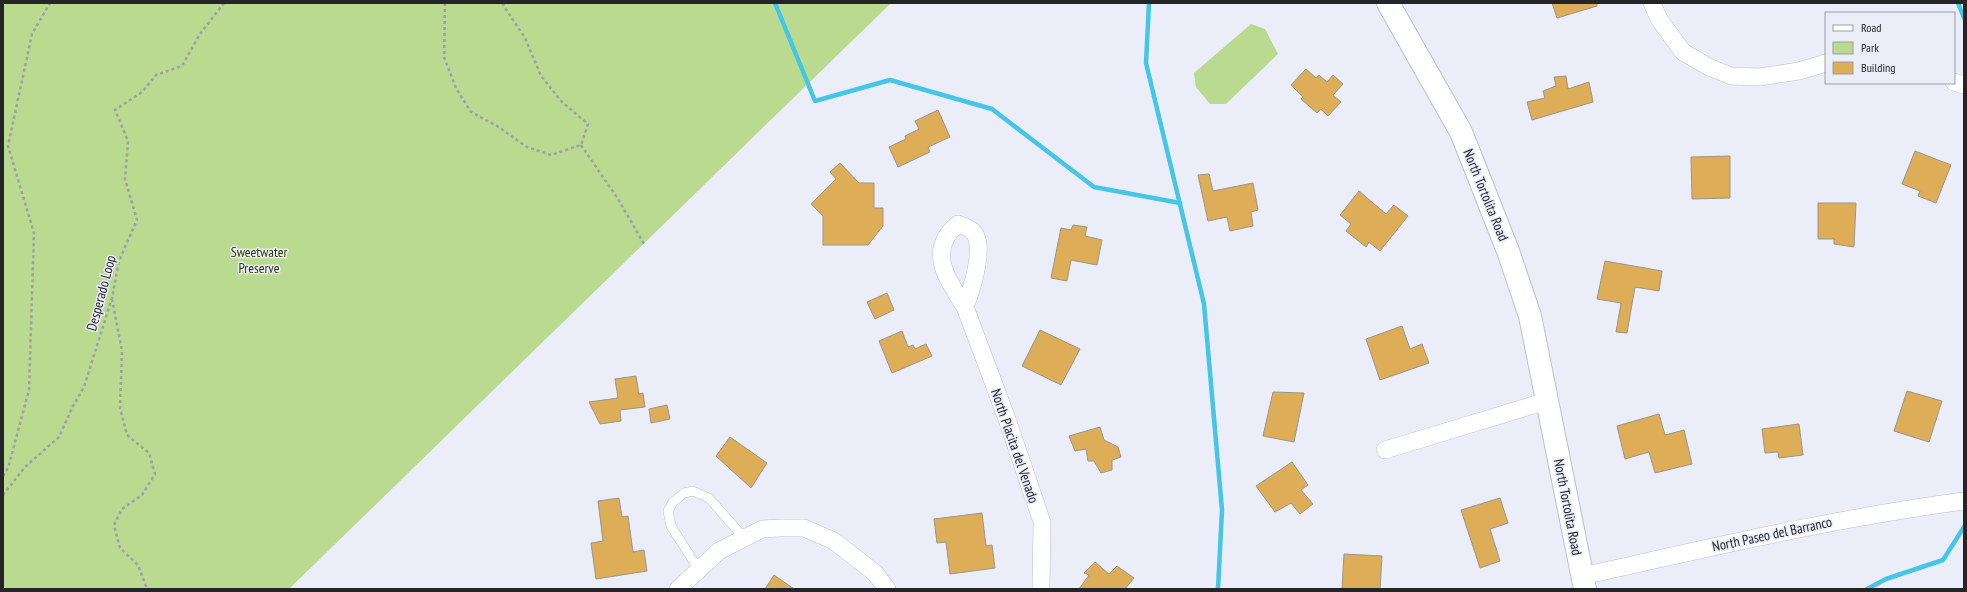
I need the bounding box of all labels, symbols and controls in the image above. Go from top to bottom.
legend [1825,12,1955,84]
text: Road [1861,20,1881,35]
text: Park [1861,40,1879,55]
text: Building [1861,60,1896,75]
street label: North Tortolita Road [1459,146,1513,244]
park label: Sweetwater Preserve [231,243,287,277]
street label: Desperado Loop [82,253,120,333]
street label: North Placita del Venado [987,387,1043,505]
street label: North Tortolita Road [1550,457,1586,557]
street label: North Paseo del Barranco [1710,512,1834,556]

